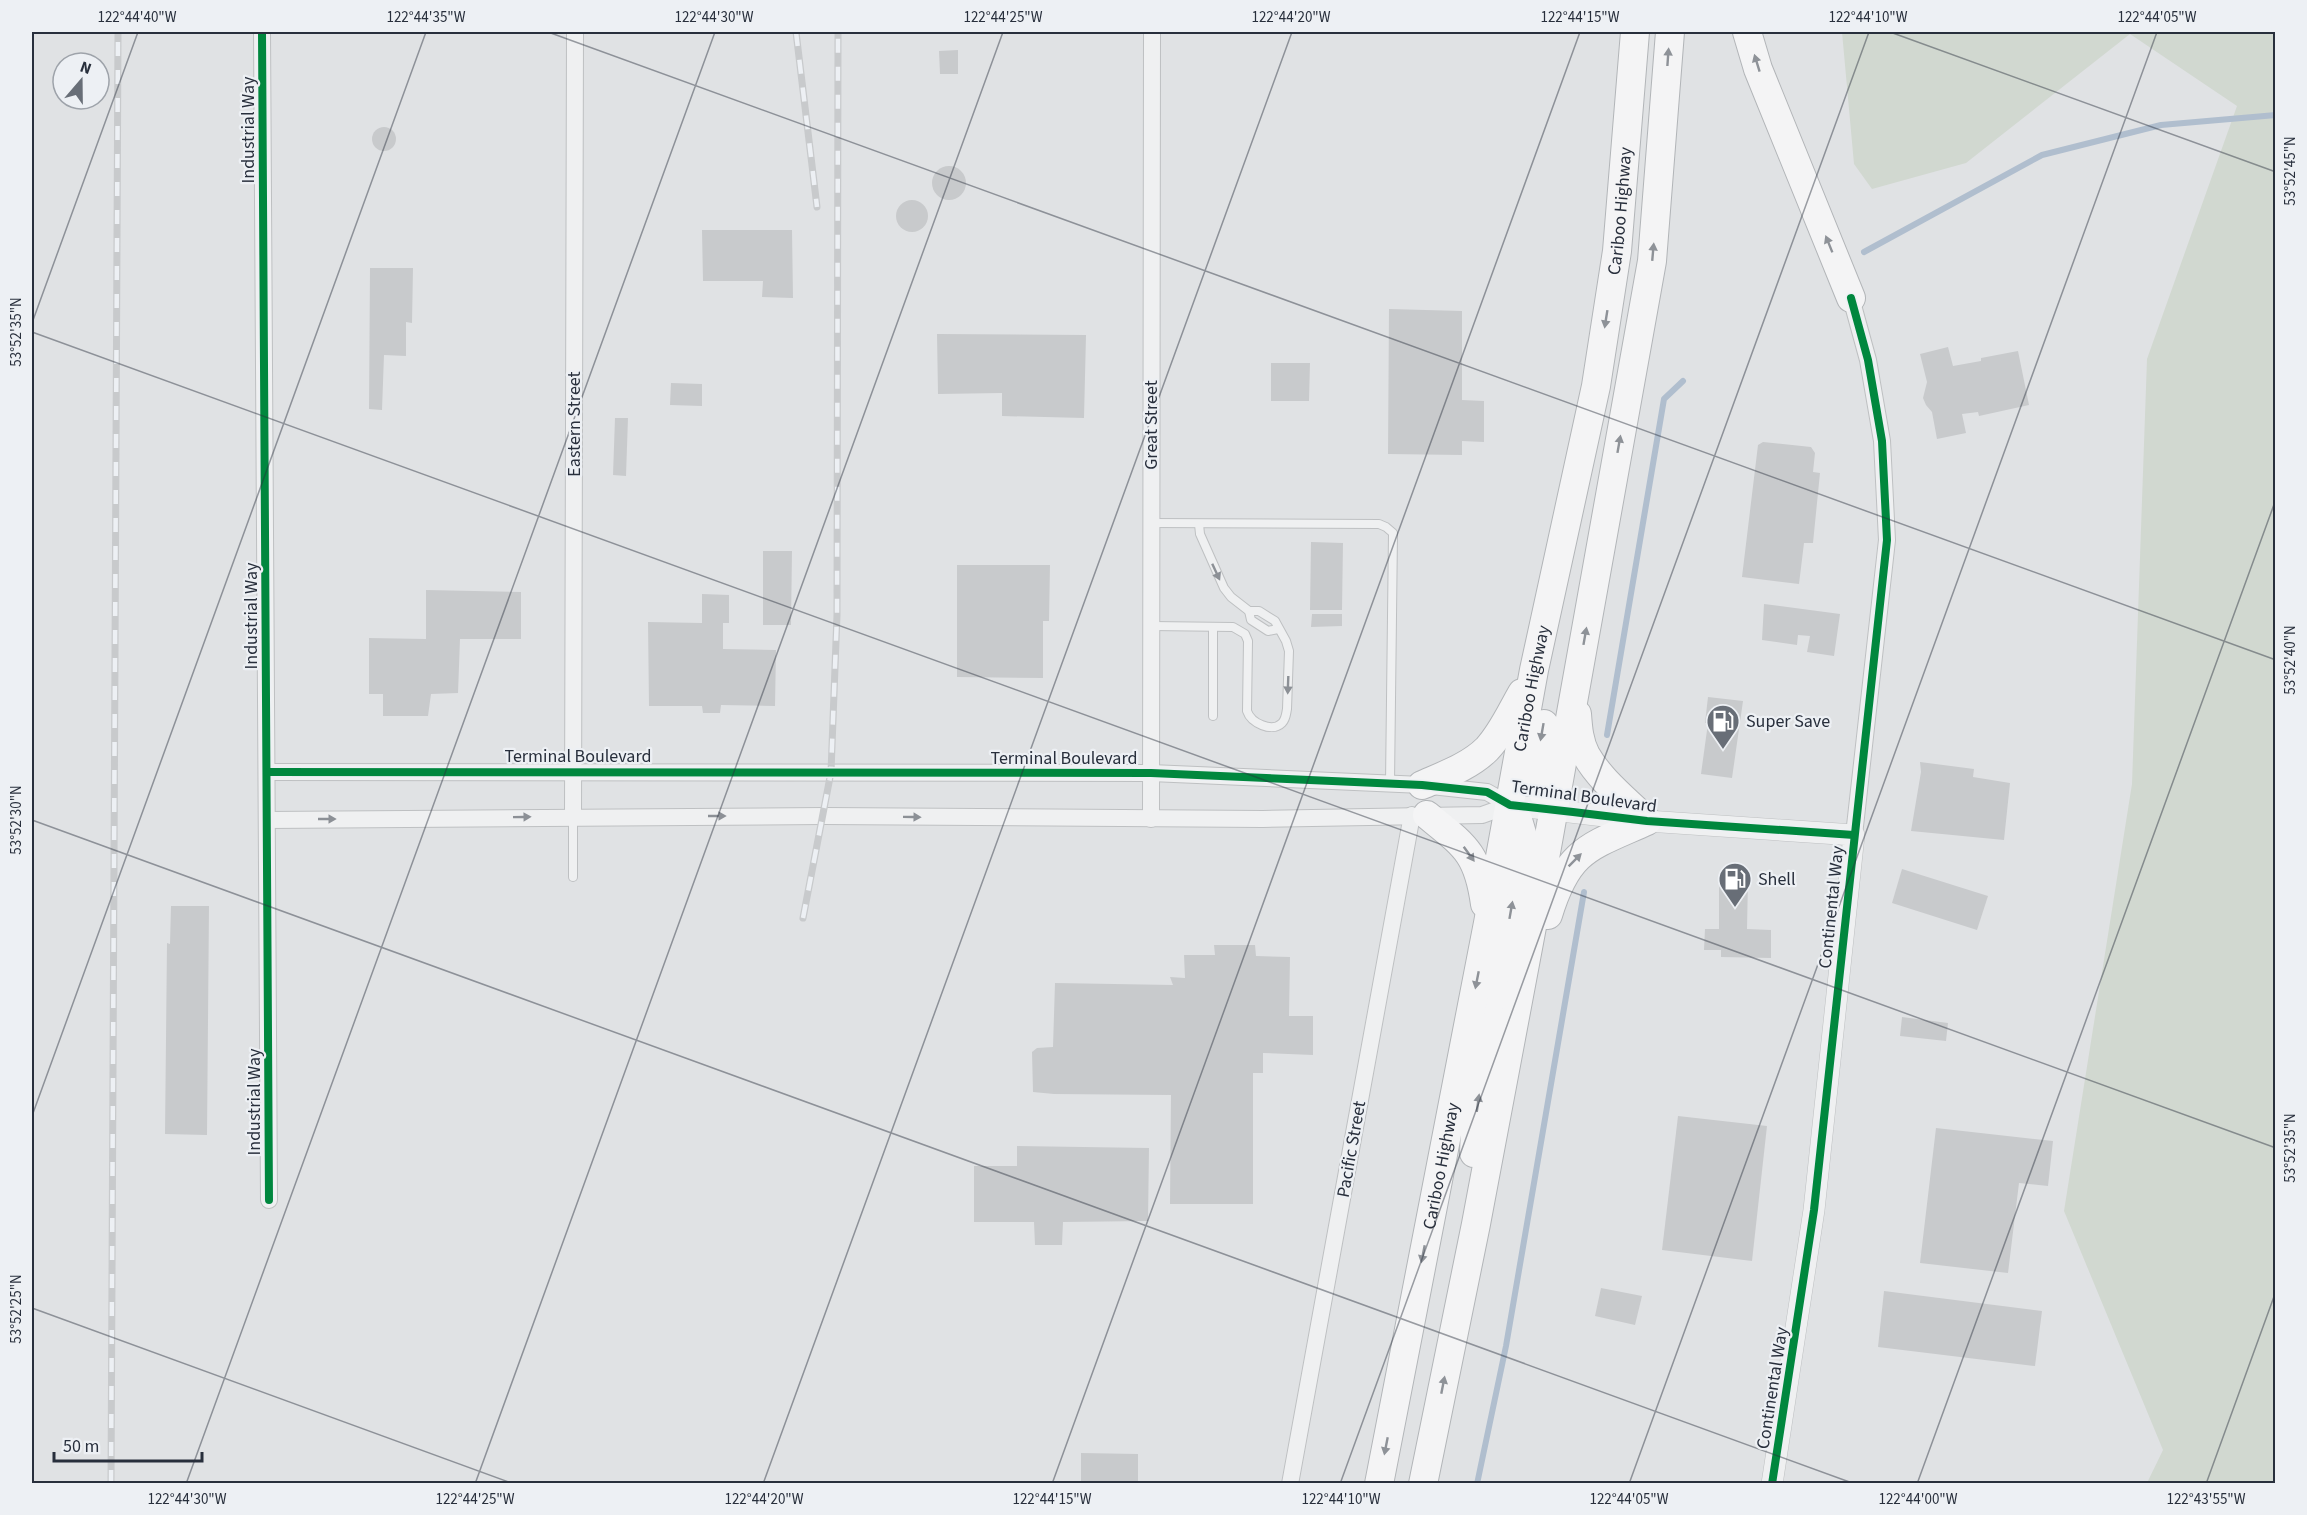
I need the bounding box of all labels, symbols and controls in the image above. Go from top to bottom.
text: 122°44'40"W [97,7,177,28]
text: 122°44'35"W [386,7,466,28]
text: 122°44'30"W [674,7,754,28]
text: 122°44'25"W [963,7,1043,28]
text: 122°44'20"W [1251,7,1331,28]
text: 122°44'15"W [1540,7,1620,28]
text: 122°44'10"W [1828,7,1908,28]
text: 122°44'05"W [2117,7,2197,28]
one-way arrow [1663,48,1673,67]
north arrow [51,51,111,111]
one-way arrow [1751,54,1761,72]
text: N [77,56,95,80]
street label: Industrial Way [236,76,261,183]
text: 53°52'45"N [2280,136,2301,206]
street label: Cariboo Highway [1601,145,1639,277]
one-way arrow [1824,235,1833,253]
one-way arrow [1648,242,1658,261]
text: 53°52'35"N [6,297,27,367]
one-way arrow [1602,310,1611,329]
street label: Eastern Street [562,371,587,477]
street label: Great Street [1139,380,1164,470]
one-way arrow [1615,434,1624,453]
street label: Industrial Way [239,562,264,669]
one-way arrow [1212,564,1221,581]
street label: Cariboo Highway [1507,622,1557,754]
text: 53°52'40"N [2280,625,2301,695]
one-way arrow [1581,626,1590,645]
one-way arrow [1283,675,1292,694]
fuel station icon: Super Save [1705,703,1741,750]
place label: Super Save [1746,709,1830,734]
one-way arrow [1538,723,1547,742]
street label: Terminal Boulevard [504,744,652,769]
street label: Terminal Boulevard [990,746,1138,771]
street label: Terminal Boulevard [1509,774,1658,819]
text: 53°52'30"N [6,785,27,855]
one-way arrow [707,811,726,821]
one-way arrow [512,812,531,822]
one-way arrow [902,812,921,821]
one-way arrow [317,814,336,824]
street label: Continental Way [1813,844,1850,970]
one-way arrow [1463,847,1475,862]
one-way arrow [1568,853,1583,867]
fuel station icon: Shell [1717,861,1753,908]
place label: Shell [1758,867,1796,892]
one-way arrow [1507,901,1516,920]
one-way arrow [1472,971,1481,990]
street label: Industrial Way [242,1048,267,1155]
one-way arrow [1473,1093,1482,1112]
street label: Pacific Street [1331,1099,1372,1199]
street label: Cariboo Highway [1417,1100,1466,1231]
text: 53°52'35"N [2280,1113,2301,1183]
one-way arrow [1418,1245,1428,1263]
text: 53°52'25"N [6,1274,27,1344]
street label: Continental Way [1751,1325,1795,1451]
one-way arrow [1439,1375,1448,1394]
scale bar [54,1425,202,1463]
text: 50 m [63,1434,99,1459]
one-way arrow [1381,1436,1390,1455]
text: 122°44'30"W [147,1489,227,1510]
text: 122°44'25"W [435,1489,515,1510]
text: 122°44'20"W [724,1489,804,1510]
text: 122°44'15"W [1012,1489,1092,1510]
text: 122°44'10"W [1301,1489,1381,1510]
text: 122°44'05"W [1589,1489,1669,1510]
text: 122°44'00"W [1878,1489,1958,1510]
text: 122°43'55"W [2166,1489,2246,1510]

